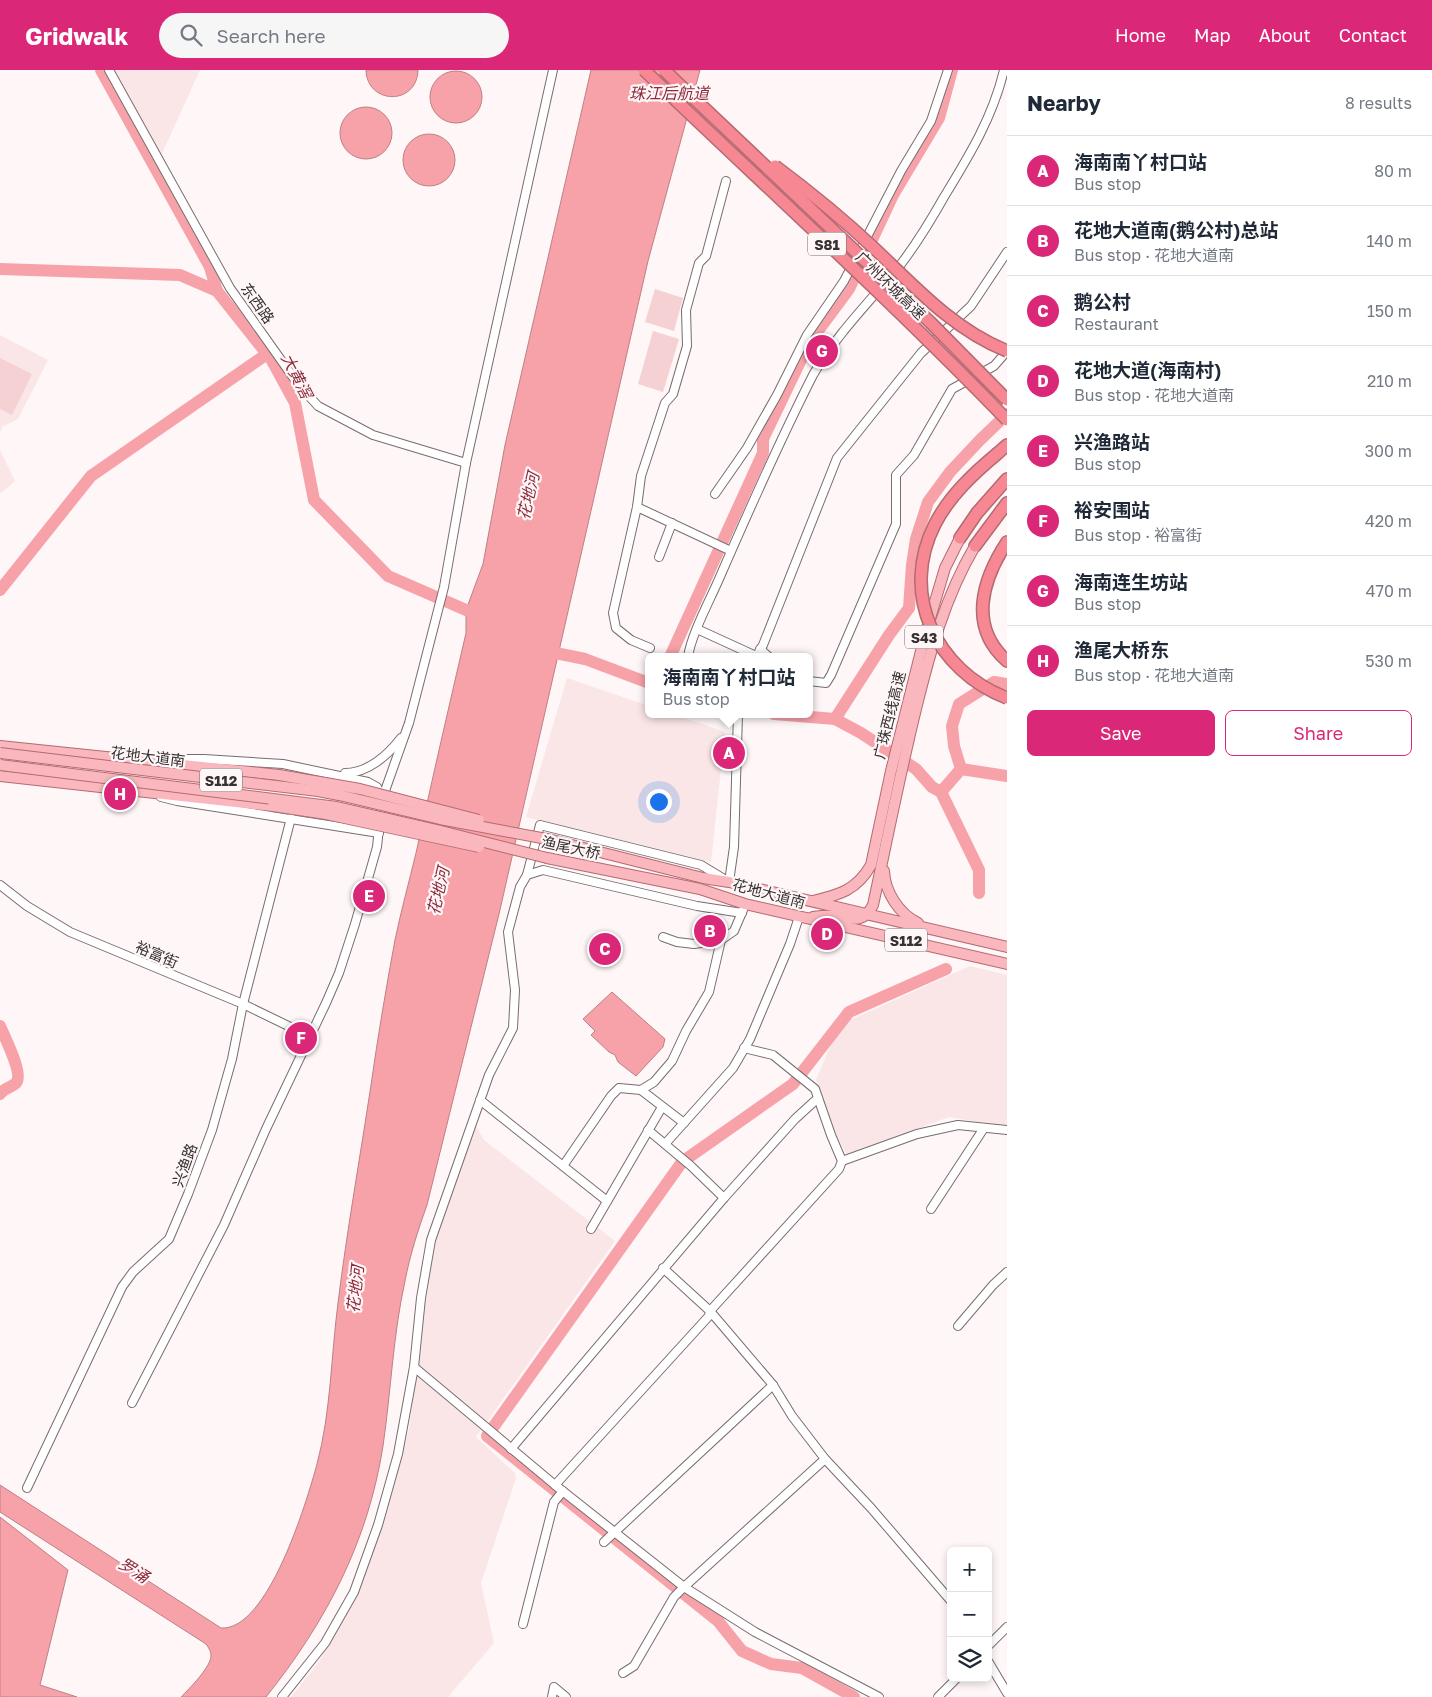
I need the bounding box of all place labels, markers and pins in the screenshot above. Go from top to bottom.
pin: G [806,332,838,370]
pin: A [713,734,745,772]
pin: H [104,775,136,813]
pin: E [353,877,385,915]
pin: B [694,912,726,950]
pin: D [811,915,843,953]
pin: C [589,930,621,968]
pin: F [285,1019,317,1057]

